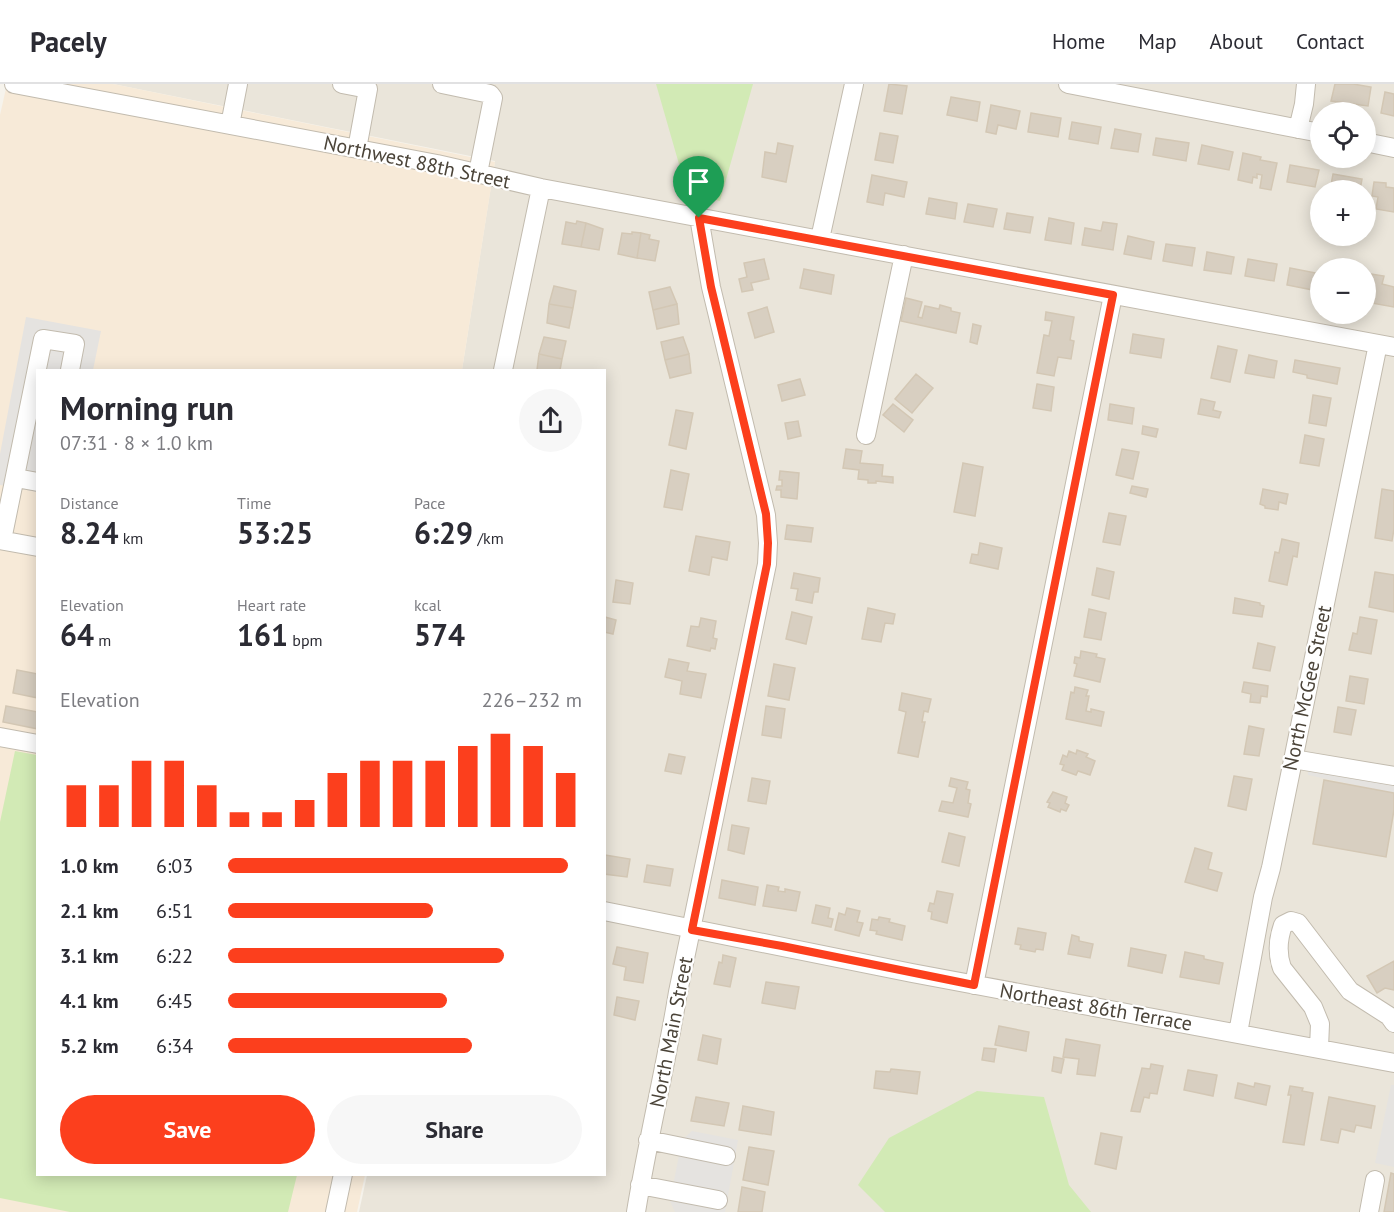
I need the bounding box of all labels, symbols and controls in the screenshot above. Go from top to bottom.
text: Pacely [30,23,107,60]
text: Home [1052,28,1105,55]
text: Map [1138,28,1177,55]
text: About [1210,28,1263,55]
text: Contact [1296,28,1364,55]
map controls [1310,102,1376,324]
button: locate [1310,102,1376,168]
street label: Northwest 88th Street [321,129,513,195]
pin [673,156,724,218]
icon: arrive [682,165,715,198]
button: + [1310,180,1376,246]
button: − [1310,258,1376,324]
text: Morning run [60,386,234,429]
button: share [519,389,582,452]
text: 07:31 · 8 × 1.0 km [60,430,213,456]
text: Distance [60,493,119,513]
text: Time [237,493,271,513]
text: Pace [414,493,445,513]
text: 8.24 [60,513,118,552]
text: 53:25 [237,513,313,552]
text: 6:29 [414,513,473,552]
text: km [118,528,143,548]
text: /km [473,528,504,548]
text: Elevation [60,595,124,615]
text: Heart rate [237,595,306,615]
text: kcal [414,595,441,615]
street label: North McGee Street [1277,603,1337,773]
text: 64 [60,615,94,654]
text: 161 [237,615,288,654]
text: 574 [414,615,465,654]
text: m [94,630,111,650]
text: bpm [288,630,323,650]
text: Elevation [60,687,140,713]
text: 226–232 m [482,687,582,713]
text: 1.0 km [60,853,119,879]
text: 6:03 [156,853,193,879]
text: 2.1 km [60,898,119,924]
text: 6:51 [156,898,193,924]
text: 3.1 km [60,943,119,969]
text: 6:22 [156,943,193,969]
street label: North Main Street [644,954,698,1110]
street label: Northeast 86th Terrace [998,977,1194,1037]
text: 4.1 km [60,988,119,1014]
text: 6:45 [156,988,193,1014]
text: 5.2 km [60,1033,119,1059]
text: 6:34 [156,1033,193,1059]
button: Save [60,1095,315,1164]
button: Share [327,1095,582,1164]

